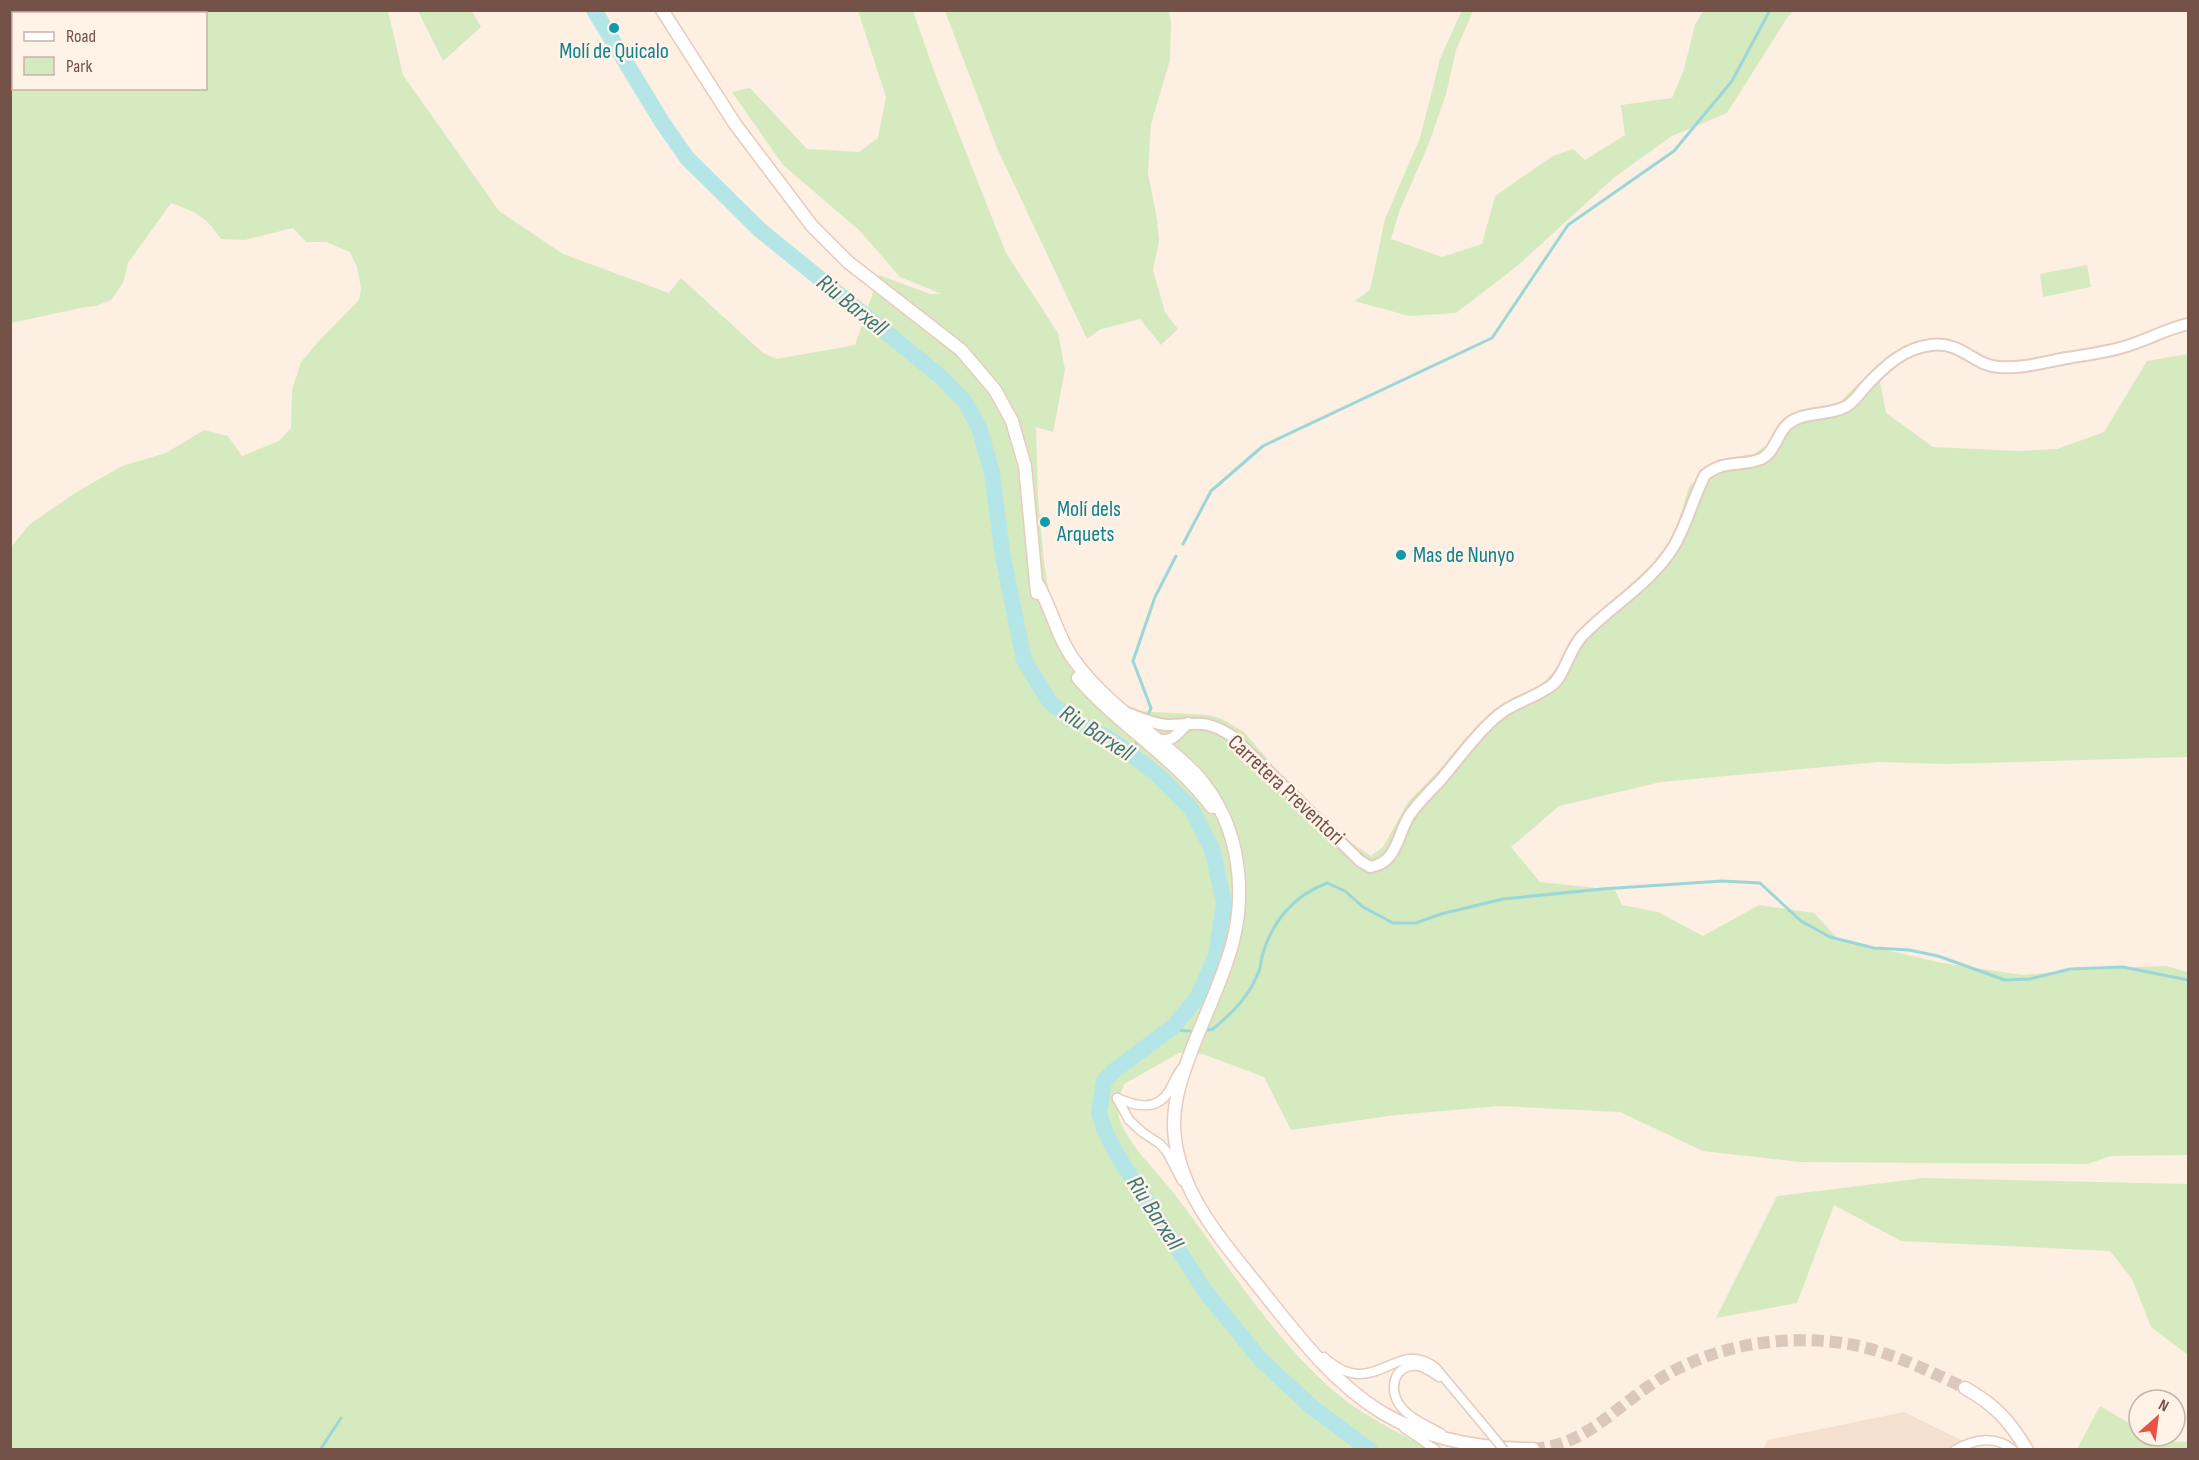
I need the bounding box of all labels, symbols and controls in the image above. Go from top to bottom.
legend [12,12,207,90]
marker: Molí de Quicalo [607,21,621,35]
text: Road [66,26,96,47]
place label: Molí de Quicalo [559,38,669,65]
text: Park [66,56,92,77]
water label: Riu Barxell [811,268,894,343]
place label: Molí dels Arquets [1056,496,1121,548]
marker: Molí dels Arquets [1038,515,1052,529]
place label: Mas de Nunyo [1413,542,1515,569]
marker: Mas de Nunyo [1394,548,1408,562]
water label: Riu Barxell [1055,698,1140,768]
street label: Carretera Preventori [1222,729,1350,851]
water label: Riu Barxell [1120,1171,1190,1256]
north arrow [2127,1388,2187,1448]
text: N [2155,1396,2172,1416]

